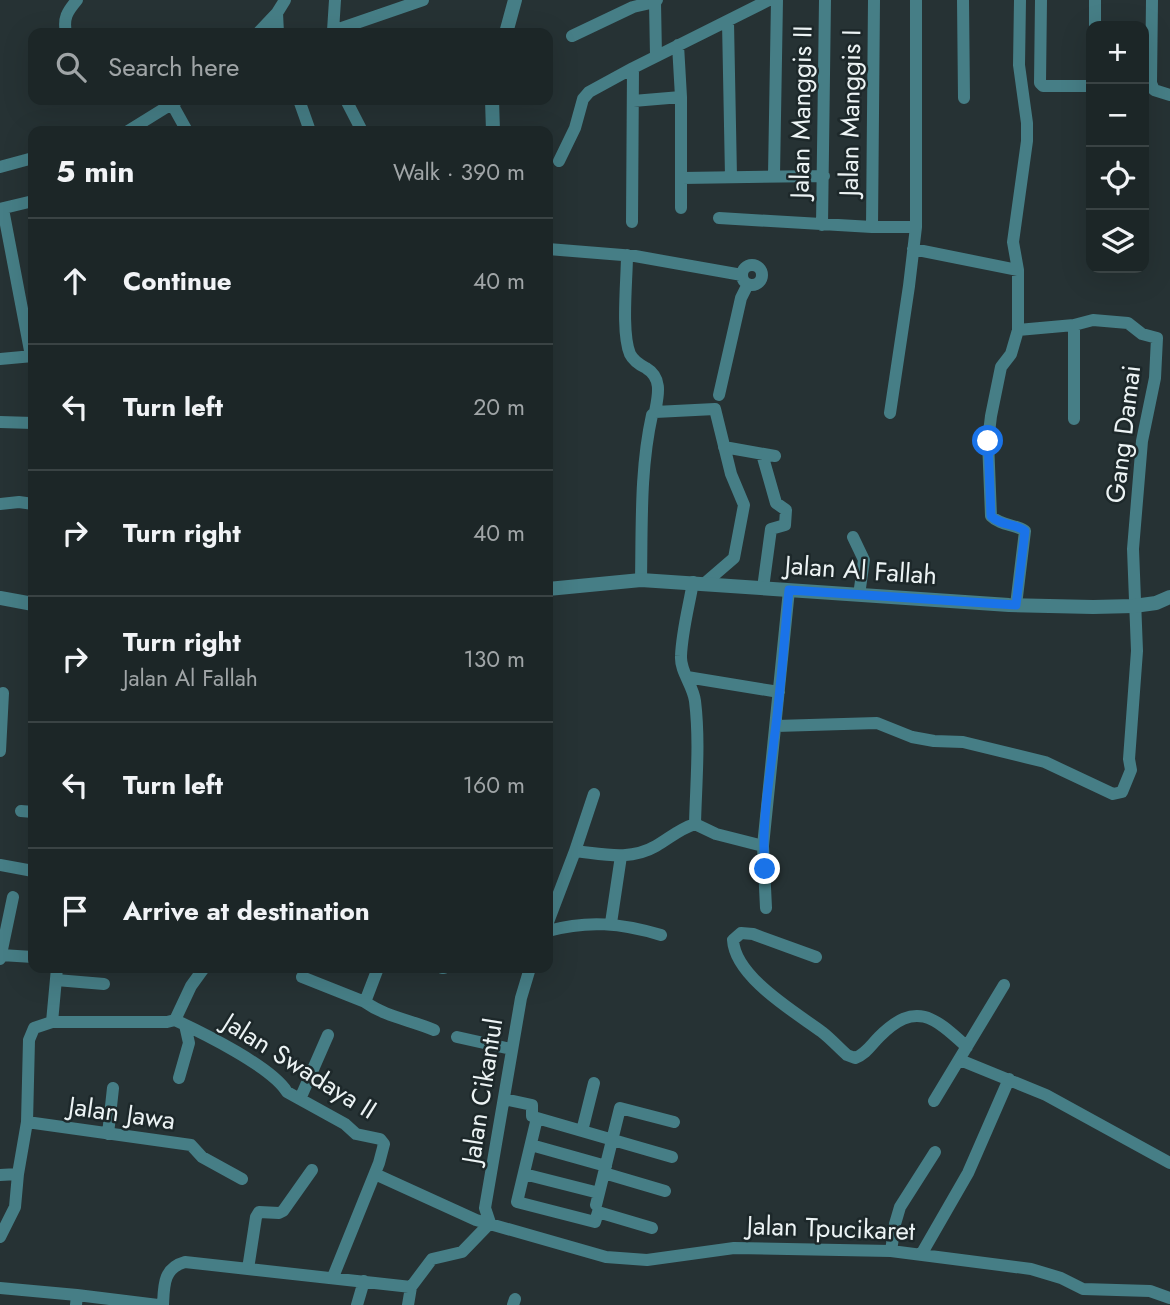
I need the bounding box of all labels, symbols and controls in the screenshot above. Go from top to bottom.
map controls [1086,21,1149,273]
button: + [1086,21,1149,84]
street label: Jalan Manggis II [780,25,822,202]
search box [28,28,553,105]
street label: Jalan Manggis I [829,29,870,200]
icon: search [52,48,90,86]
text: Search here [108,48,240,86]
button: − [1086,84,1149,147]
button: locate [1086,147,1149,210]
text: 5 min [56,150,134,193]
text: Walk · 390 m [393,155,525,189]
button: layers [1086,210,1149,273]
icon: ahead [56,262,94,300]
text: Continue [123,262,232,300]
text: 40 m [473,264,525,298]
street label: Gang Damai [1096,363,1150,505]
icon: left [56,388,94,426]
text: Turn left [123,388,223,426]
text: 20 m [473,390,525,424]
route start [972,425,1003,456]
icon: right [56,514,94,552]
text: Turn right [123,514,241,552]
text: 40 m [473,516,525,550]
street label: Jalan Al Fallah [781,546,938,594]
text: Turn right [123,623,241,661]
icon: right [56,640,94,678]
text: 130 m [463,642,525,676]
text: Jalan Al Fallah [123,661,258,695]
icon: left [56,766,94,804]
text: Turn left [123,766,223,804]
text: 160 m [463,768,525,802]
route end [749,853,780,884]
icon: arrive [56,892,94,930]
text: Arrive at destination [123,892,370,930]
street label: Jalan Swadaya II [213,1002,384,1128]
street label: Jalan Cikantul [451,1016,512,1169]
street label: Jalan Jawa [63,1086,178,1139]
street label: Jalan Tpucikaret [743,1206,917,1250]

